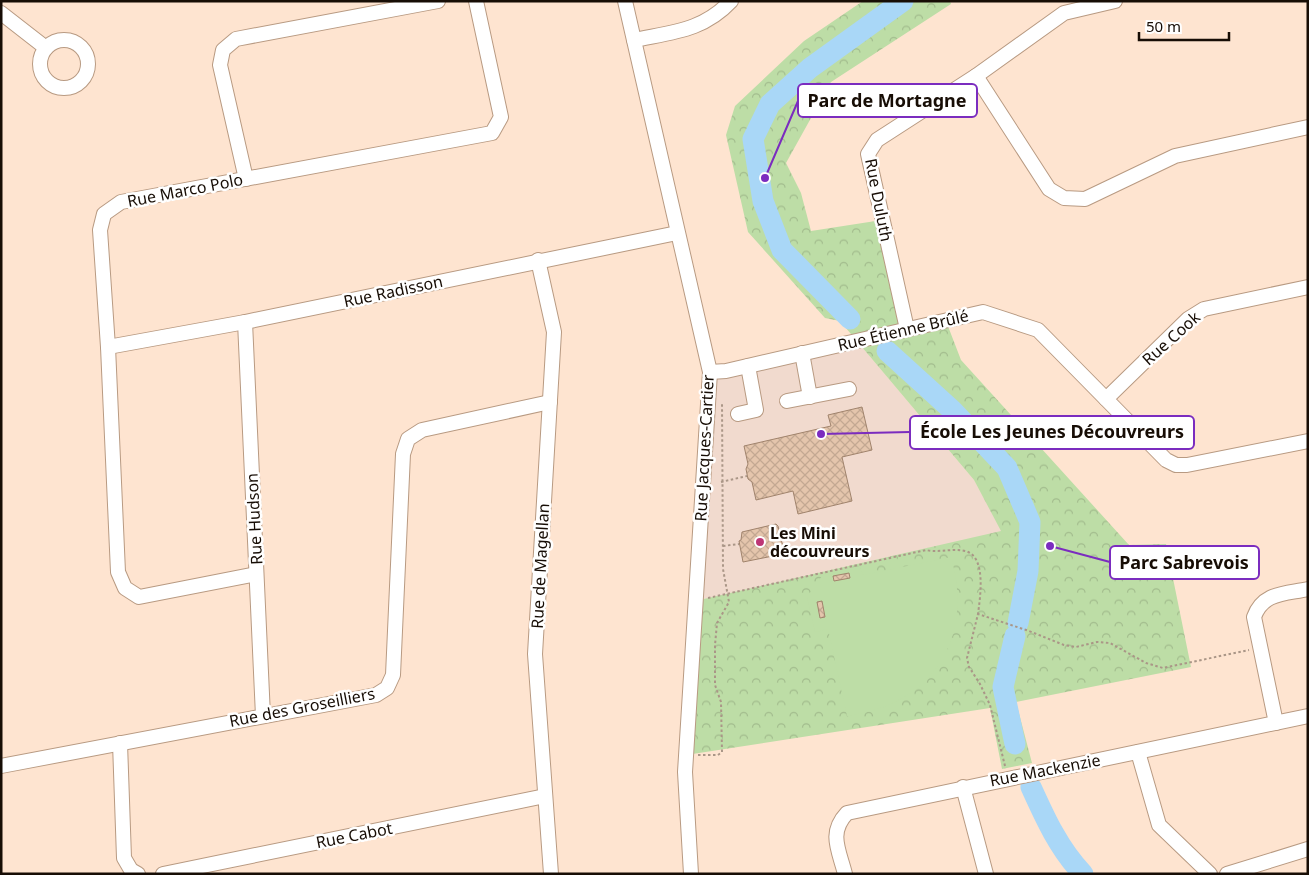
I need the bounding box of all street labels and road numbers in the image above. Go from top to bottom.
street label: Rue Duluth [860,157,898,243]
street label: Rue Marco Polo [125,168,245,212]
street label: Rue Radisson [341,270,445,312]
street label: Rue Étienne Brûlé [835,304,971,356]
street label: Rue Cook [1137,306,1205,370]
street label: Rue Jacques-Cartier [689,374,719,522]
street label: Rue Hudson [241,473,267,565]
street label: Rue de Magellan [526,503,554,629]
street label: Rue des Groseilliers [227,682,377,732]
street label: Rue Mackenzie [988,748,1102,792]
street label: Rue Cabot [314,817,394,853]

